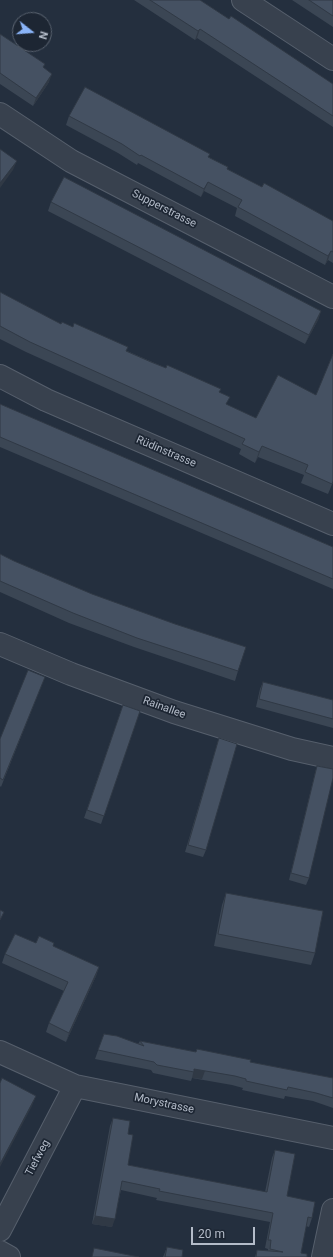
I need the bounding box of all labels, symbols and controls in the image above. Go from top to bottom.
north arrow [12,12,52,52]
text: N [36,30,50,41]
street label: Supperstrasse [130,187,198,231]
street label: Rüdinstrasse [134,433,198,471]
street label: Rainallee [141,694,187,722]
street label: Morystrasse [133,1091,195,1117]
street label: Tiefweg [23,1138,53,1178]
scale bar [193,1219,257,1245]
text: 20 m [198,1227,225,1241]

